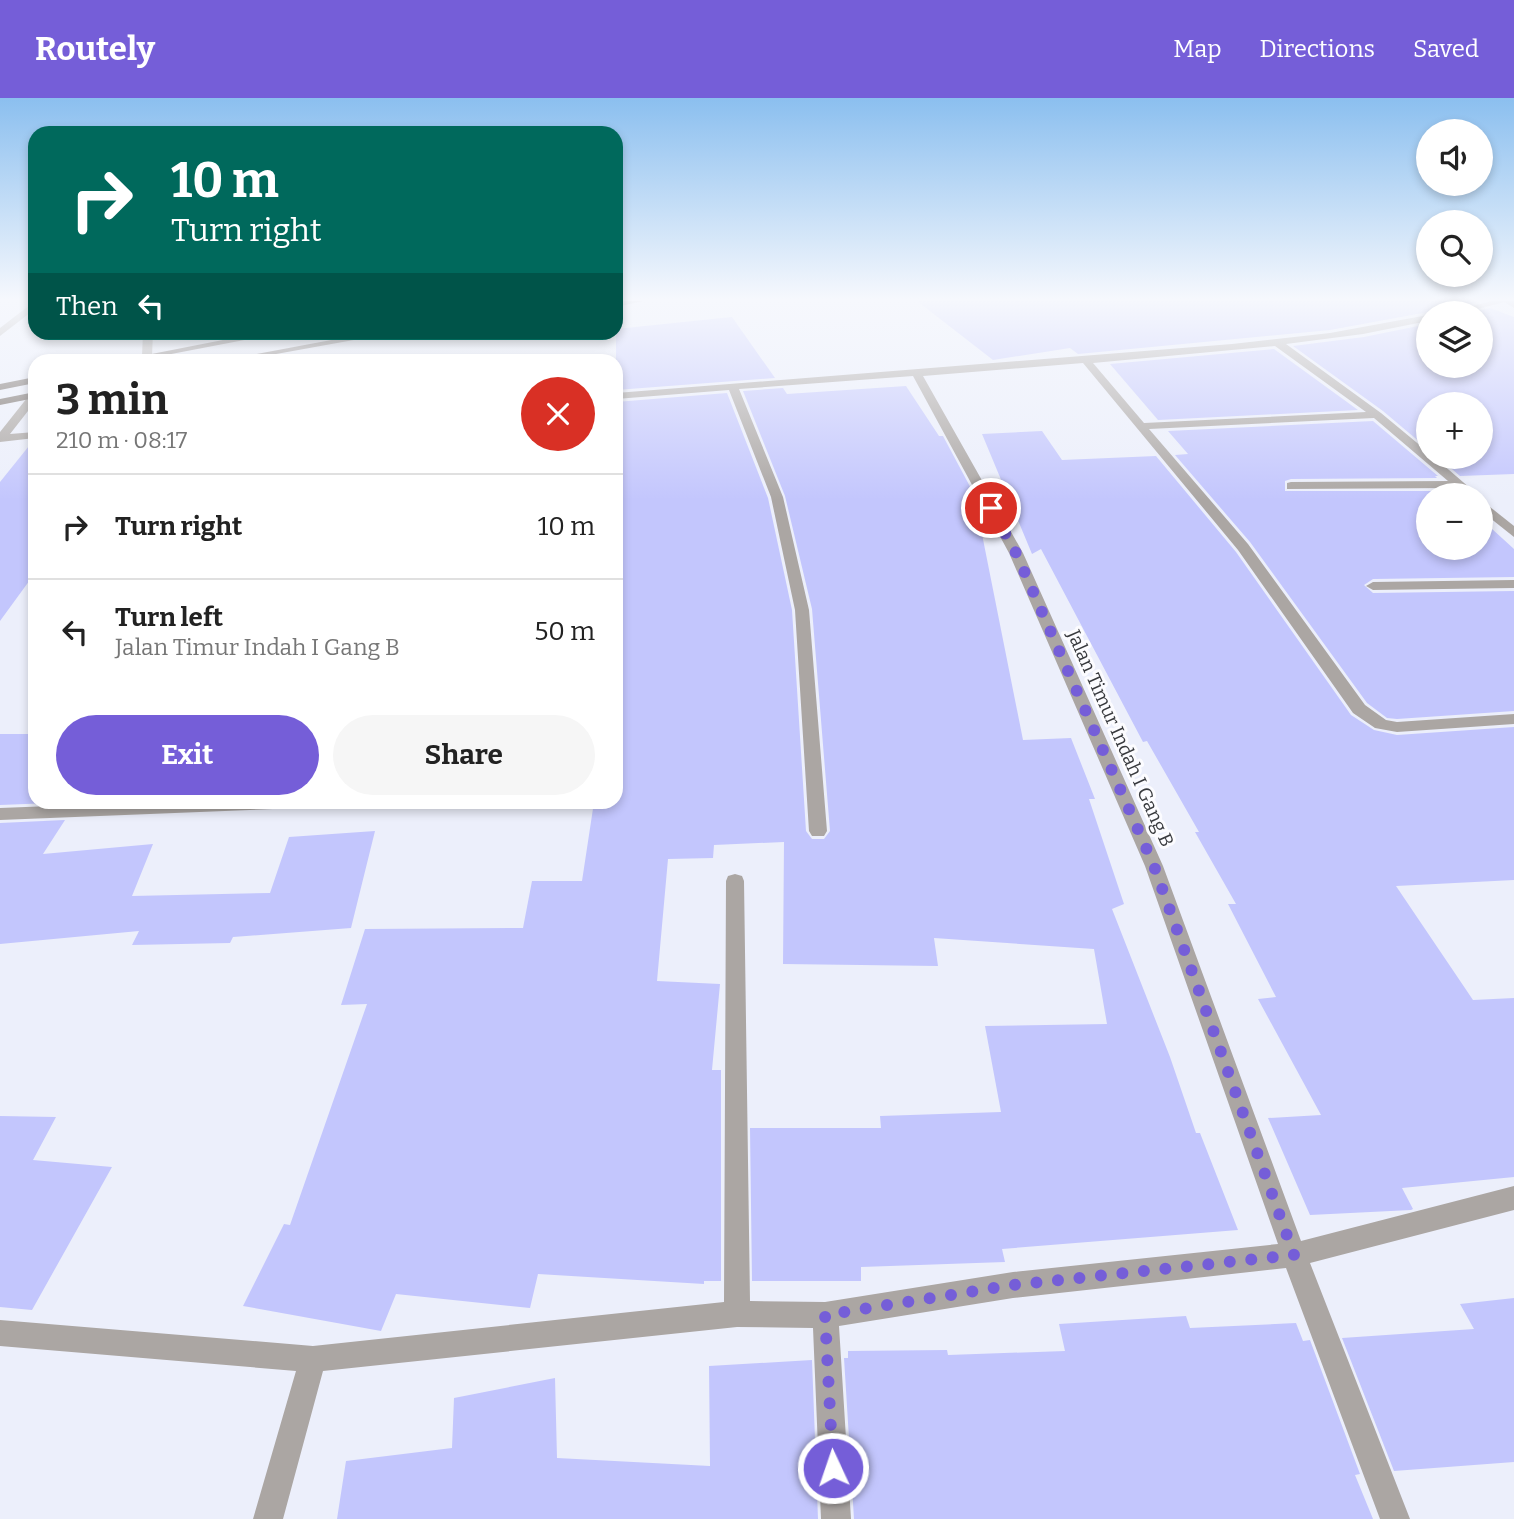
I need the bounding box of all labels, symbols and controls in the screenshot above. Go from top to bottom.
text: Routely [35,29,155,69]
text: Map [1173,35,1222,63]
text: Directions [1260,35,1375,63]
text: Saved [1413,35,1479,63]
map controls [1416,119,1493,560]
button: sound [1416,119,1493,196]
text: 10 m [171,151,279,210]
icon: right [56,154,147,245]
button: search [1416,210,1493,287]
text: Turn right [171,211,322,249]
icon: left [132,287,170,325]
text: Then [56,291,118,322]
button: layers [1416,301,1493,378]
text: 3 min [56,375,168,425]
button: close [521,377,595,451]
button: + [1416,392,1493,469]
text: 210 m · 08:17 [56,426,187,454]
pin [961,478,1021,538]
button: − [1416,483,1493,560]
icon: arrive [972,489,1010,527]
icon: right [56,508,94,546]
text: Turn right [115,511,242,542]
text: 10 m [538,511,595,542]
text: Turn left [115,602,223,633]
icon: left [56,613,94,651]
text: 50 m [534,616,595,647]
street label: Jalan Timur Indah I Gang B [1062,625,1179,850]
text: Jalan Timur Indah I Gang B [115,633,400,661]
button: Exit [56,715,319,795]
button: Share [333,715,595,795]
position arrow [796,1431,870,1505]

